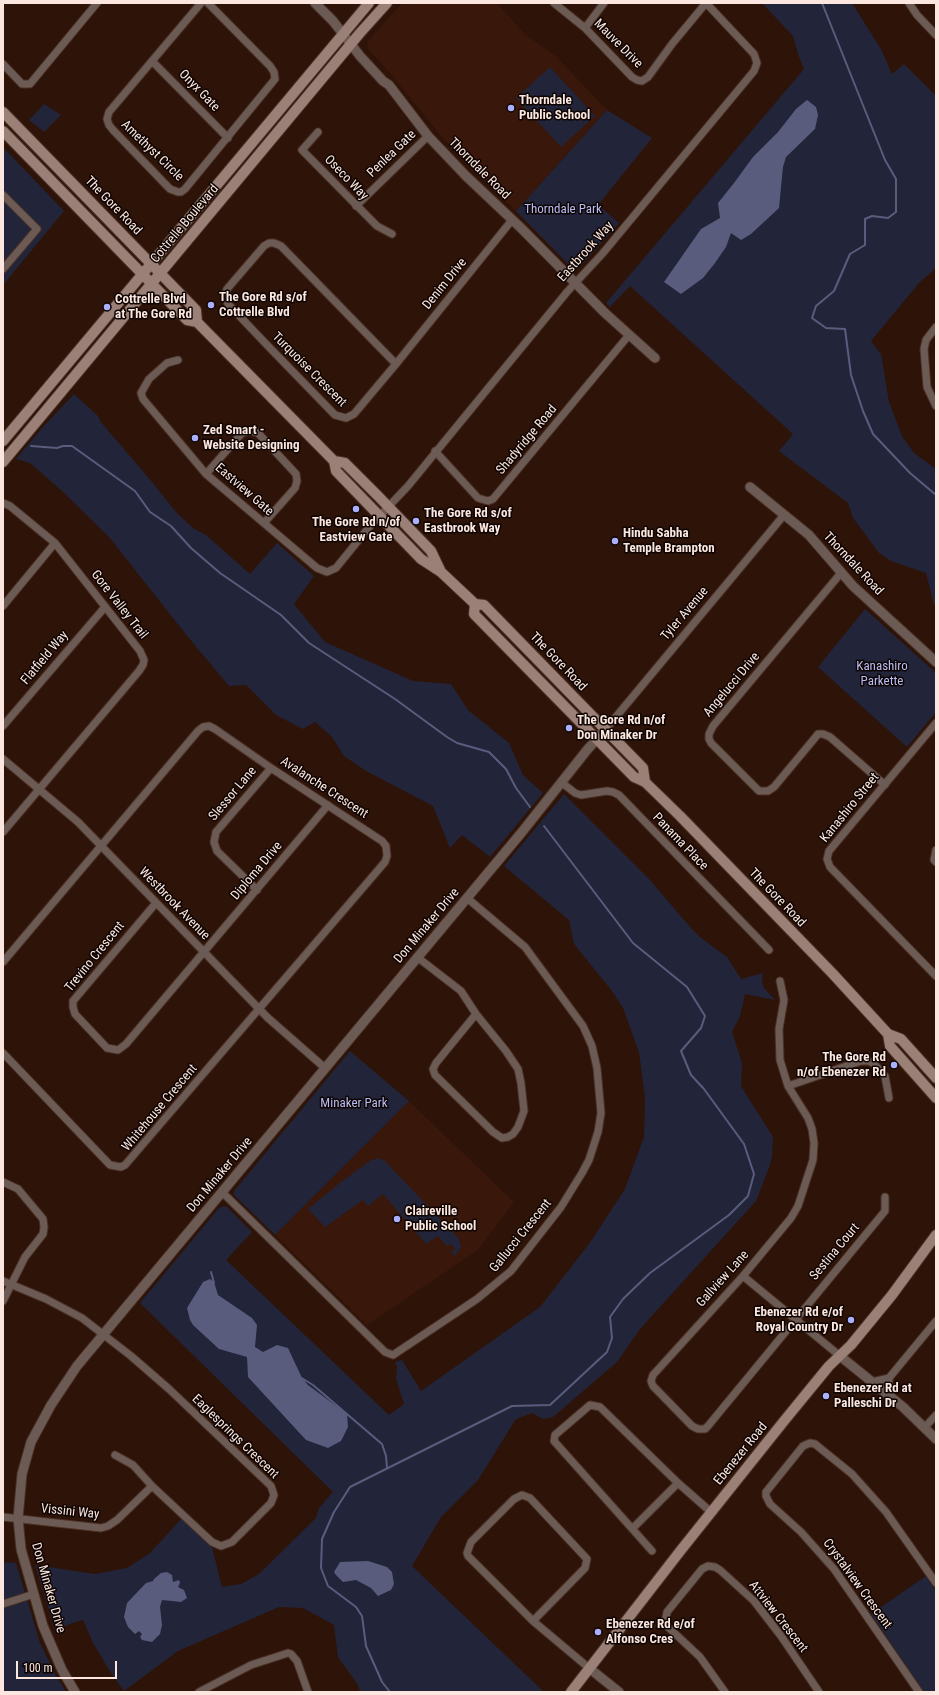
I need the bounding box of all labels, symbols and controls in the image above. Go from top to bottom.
street label: Mauve Drive [590,16,646,72]
street label: Onyx Gate [175,67,223,115]
place label: Thorndale Public School [519,93,590,124]
marker: Thorndale Public School [506,103,516,113]
street label: Amethyst Circle [117,117,187,185]
street label: Penlea Gate [364,127,420,181]
street label: Thorndale Road [445,135,513,203]
street label: Oseco Way [321,152,371,204]
street label: The Gore Road [81,173,145,239]
street label: Cottrelle Boulevard [148,182,222,266]
park label: Thorndale Park [524,202,602,218]
street label: Eastbrook Way [555,219,617,285]
street label: Denim Drive [420,255,470,313]
place label: The Gore Rd s/of Cottrelle Blvd [219,290,307,321]
place label: Cottrelle Blvd at The Gore Rd [115,292,192,323]
marker: The Gore Rd s/of Cottrelle Blvd [206,300,216,310]
marker: Cottrelle Blvd at The Gore Rd [102,302,112,312]
street label: Turquoise Crescent [268,329,350,411]
street label: Shadyridge Road [493,402,561,478]
place label: Zed Smart - Website Designing [203,423,299,454]
marker: Zed Smart - Website Designing [190,433,200,443]
street label: Eastview Gate [212,460,276,520]
marker: The Gore Rd n/of Eastview Gate [351,504,361,514]
place label: The Gore Rd s/of Eastbrook Way [424,506,512,537]
place label: The Gore Rd n/of Eastview Gate [312,515,400,546]
marker: The Gore Rd s/of Eastbrook Way [411,516,421,526]
place label: Hindu Sabha Temple Brampton [623,526,715,557]
street label: Thorndale Road [820,529,886,599]
marker: Hindu Sabha Temple Brampton [610,536,620,546]
street label: Gore Valley Trail [87,568,151,642]
street label: Tyler Avenue [658,584,712,644]
street label: Flatfield Way [18,628,72,688]
street label: The Gore Road [526,629,590,695]
street label: Angelucci Drive [700,650,764,720]
park label: Kanashiro Parkette [856,659,908,690]
place label: The Gore Rd n/of Don Minaker Dr [577,713,665,744]
marker: The Gore Rd n/of Don Minaker Dr [564,723,574,733]
street label: Avalanche Crescent [277,754,371,822]
street label: Slessor Lane [206,764,260,824]
street label: Kanashiro Street [817,770,883,846]
street label: Panama Place [649,810,711,874]
street label: Diploma Drive [228,839,286,903]
street label: Westbrook Avenue [135,864,213,944]
street label: The Gore Road [745,865,809,931]
street label: Don Minaker Drive [391,885,463,967]
street label: Trevino Crescent [62,919,128,995]
place label: The Gore Rd n/of Ebenezer Rd [797,1050,886,1081]
marker: The Gore Rd n/of Ebenezer Rd [889,1060,899,1070]
street label: Whitehouse Crescent [119,1061,201,1155]
park label: Minaker Park [320,1096,388,1112]
street label: Don Minaker Drive [184,1134,256,1216]
street label: Gallucci Crescent [487,1196,555,1276]
place label: Claireville Public School [405,1204,476,1235]
marker: Claireville Public School [392,1214,402,1224]
street label: Sestina Court [807,1220,863,1284]
street label: Gallview Lane [694,1247,752,1311]
place label: Ebenezer Rd e/of Royal Country Dr [754,1305,843,1336]
marker: Ebenezer Rd e/of Royal Country Dr [846,1315,856,1325]
place label: Ebenezer Rd at Palleschi Dr [834,1381,912,1412]
marker: Ebenezer Rd at Palleschi Dr [821,1391,831,1401]
street label: Eaglesprings Crescent [188,1392,282,1482]
street label: Ebenezer Road [711,1420,771,1488]
street label: Vissini Way [40,1501,100,1523]
street label: Crystalview Crescent [819,1536,895,1632]
street label: Don Minaker Drive [28,1541,68,1635]
street label: Attview Crescent [745,1578,811,1656]
place label: Ebenezer Rd e/of Alfonso Cres [606,1617,695,1648]
marker: Ebenezer Rd e/of Alfonso Cres [593,1627,603,1637]
scale bar [18,1653,119,1679]
text: 100 m [23,1661,53,1675]

